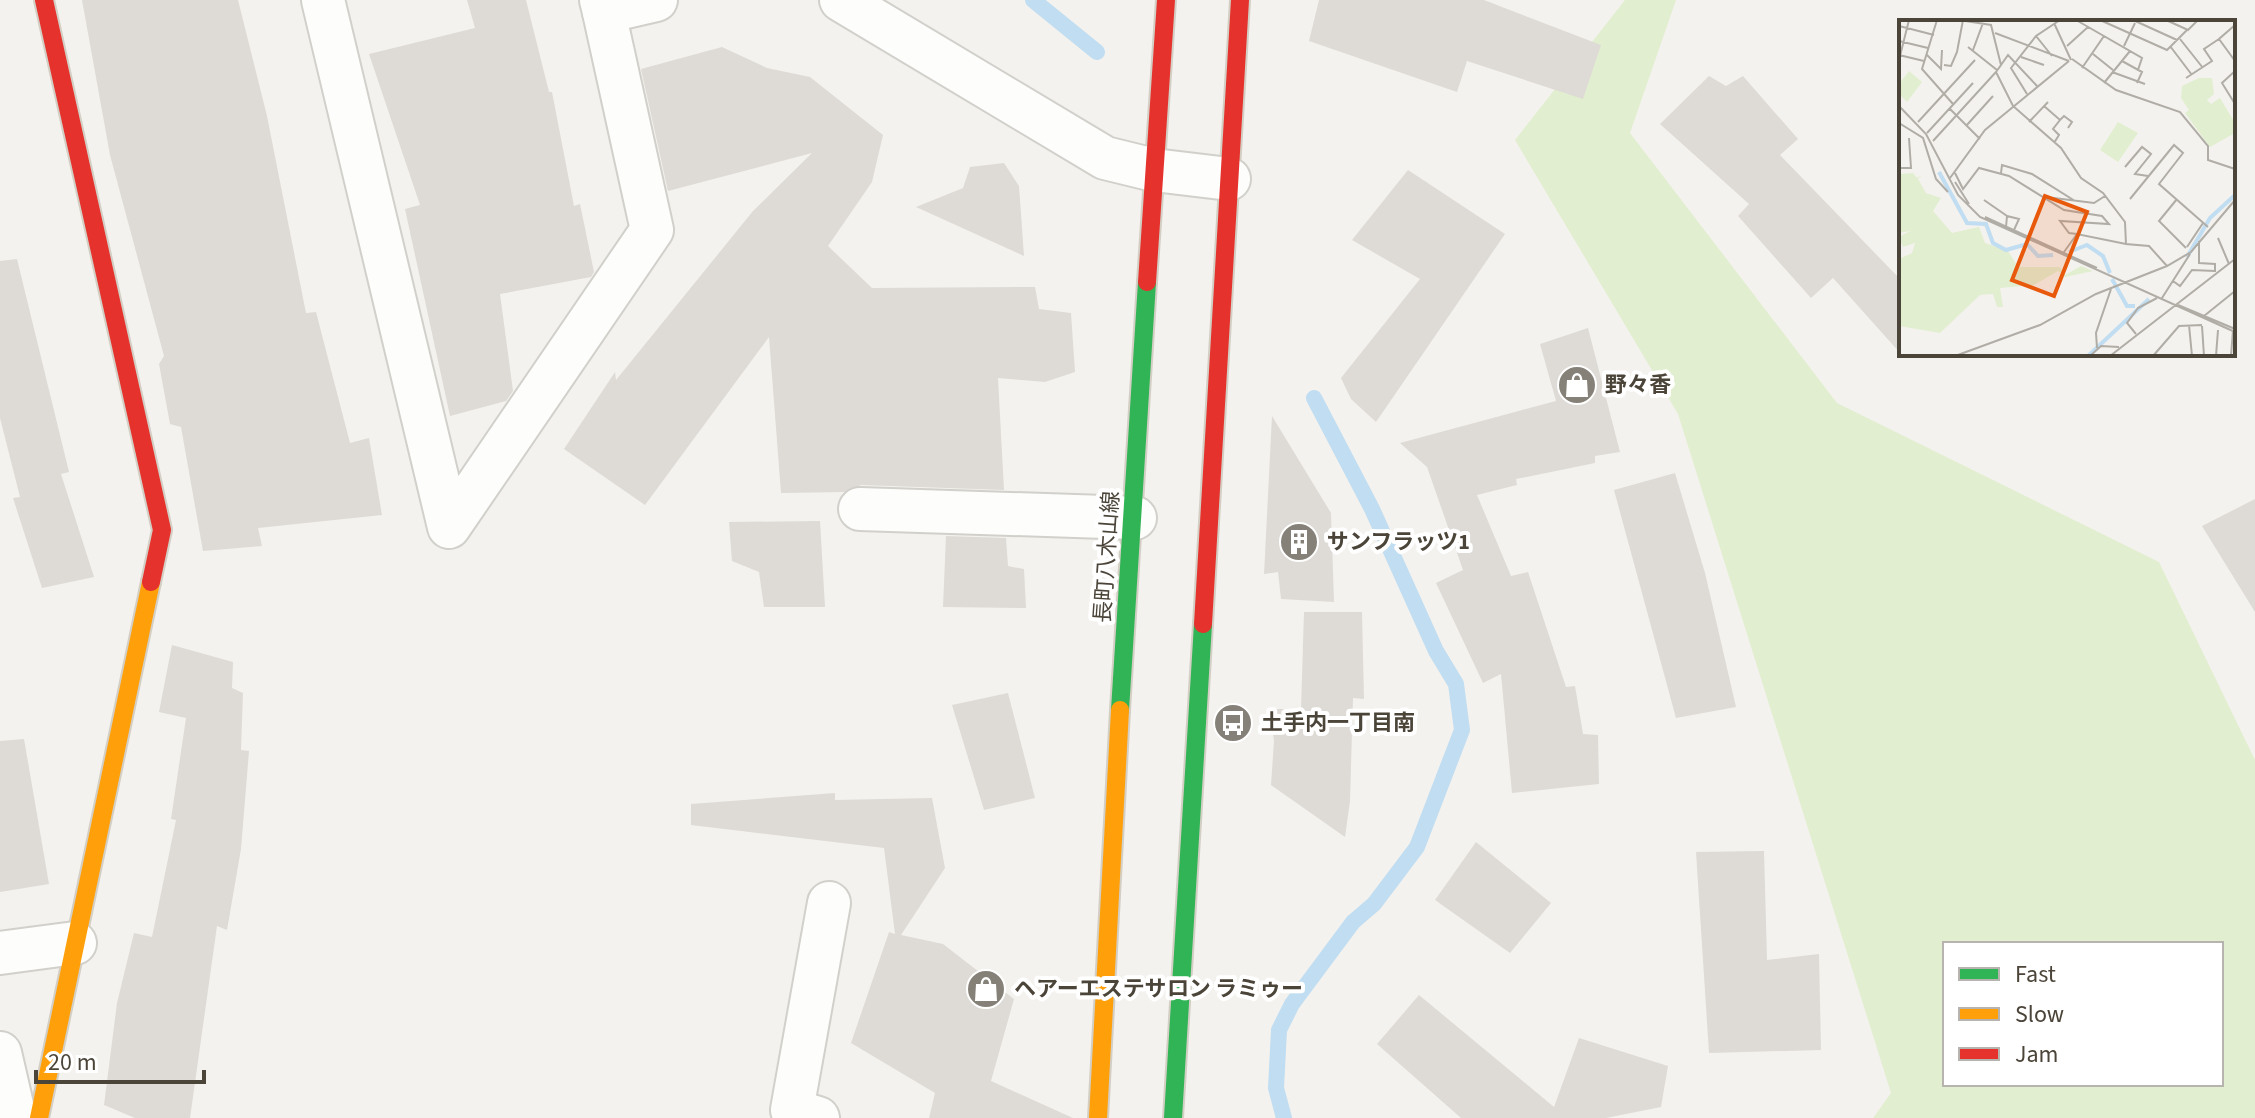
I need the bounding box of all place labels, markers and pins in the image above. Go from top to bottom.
shop icon: 野々香 [1556,364,1598,406]
place label: 野々香 [1605,369,1671,401]
building icon: サンフラッツ1 [1278,521,1320,563]
place label: サンフラッツ1 [1327,526,1470,558]
bus stop icon: 土手内一丁目南 [1212,702,1254,744]
place label: 土手内一丁目南 [1261,707,1415,739]
shop icon: ヘアーエステサロン ラミゥー [965,968,1007,1010]
place label: ヘアーエステサロン ラミゥー [1014,973,1303,1005]

